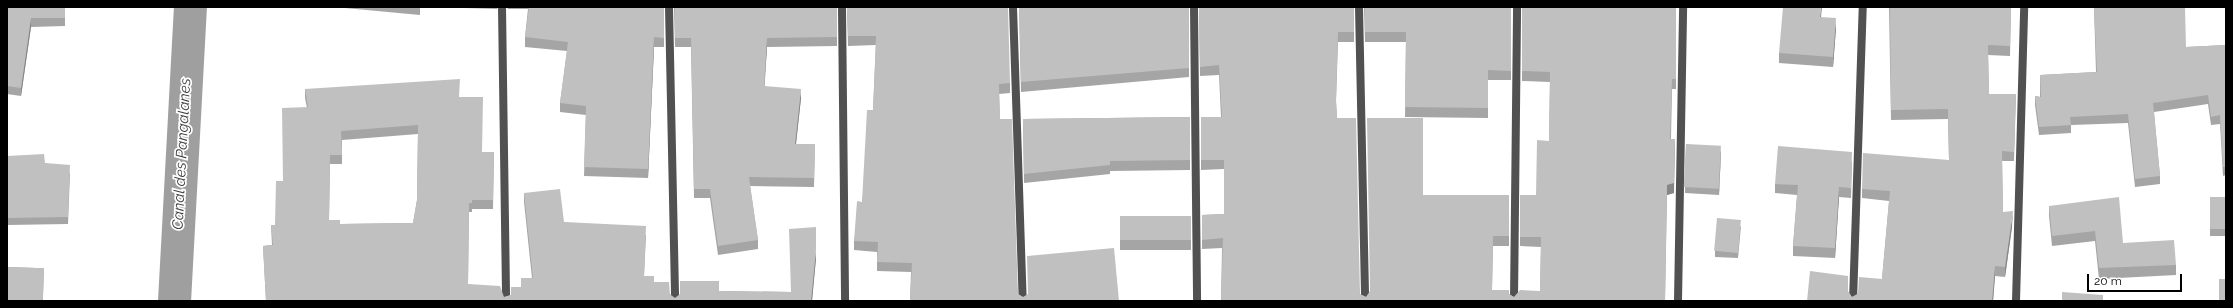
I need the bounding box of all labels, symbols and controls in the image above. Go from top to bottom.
water label: Canal des Pangalanes [169,78,195,230]
scale bar [2089,266,2184,292]
text: 20 m [2094,274,2122,288]

